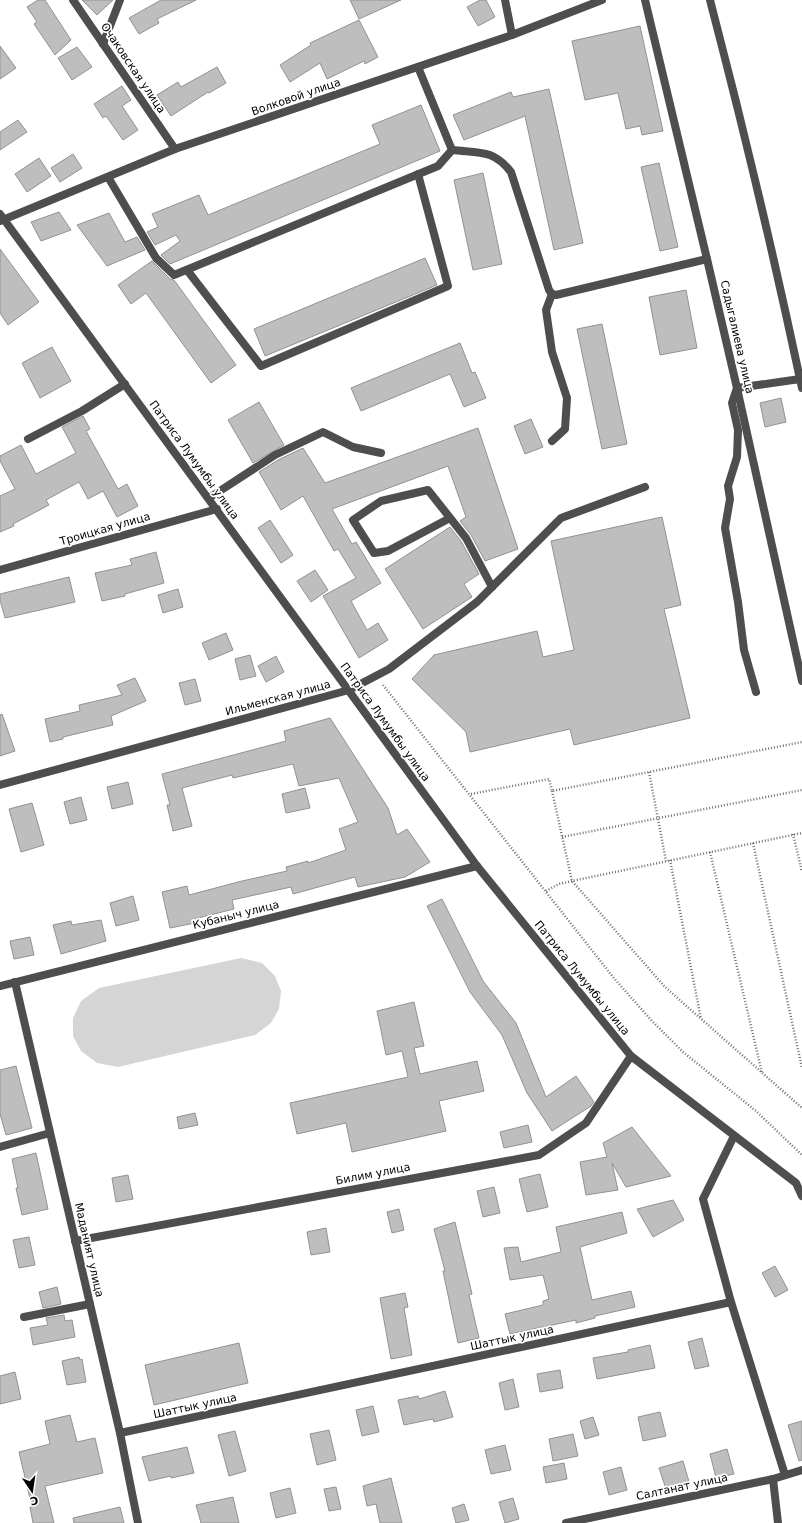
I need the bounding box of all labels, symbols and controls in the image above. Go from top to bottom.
street label: Очаковская улица [98,20,168,116]
street label: Волковой улица [250,76,342,118]
street label: Садыгалиева улица [718,279,756,395]
street label: Патриса Лумумбы улица [147,398,241,522]
street label: Троицкая улица [57,510,152,548]
street label: Патриса Лумумбы улица [338,660,432,784]
street label: Ильменская улица [224,678,332,718]
street label: Кубаныч улица [191,898,281,932]
street label: Патриса Лумумбы улица [532,918,632,1038]
street label: Билим улица [335,1160,411,1188]
street label: Маданият улица [72,1202,106,1298]
street label: Шаттык улица [469,1323,555,1353]
street label: Шаттык улица [152,1391,238,1421]
north arrow [12,1471,52,1511]
street label: Салтанат улица [635,1471,729,1503]
text: С [29,1493,40,1507]

